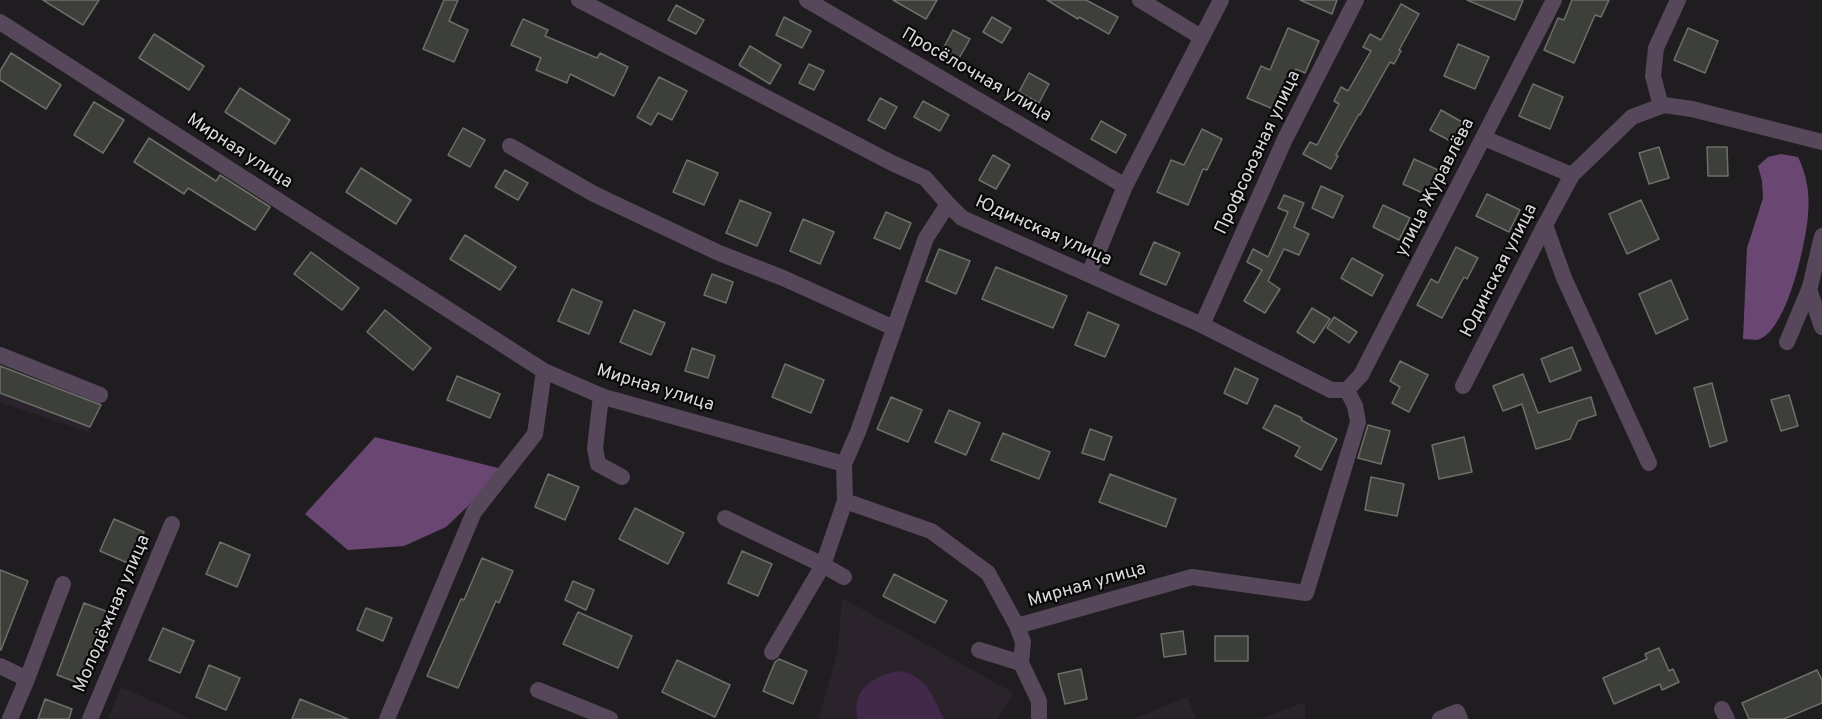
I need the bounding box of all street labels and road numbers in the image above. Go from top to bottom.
street label: Просёлочная улица [897,24,1055,128]
street label: Профсоюзная улица [1212,68,1306,238]
street label: Мирная улица [182,110,296,194]
street label: улица Журавлёва [1392,115,1480,261]
street label: Юдинская улица [971,192,1115,272]
street label: Юдинская улица [1457,200,1543,342]
street label: Мирная улица [594,361,716,417]
street label: Молодёжная улица [70,532,156,696]
street label: Мирная улица [1025,559,1149,613]

